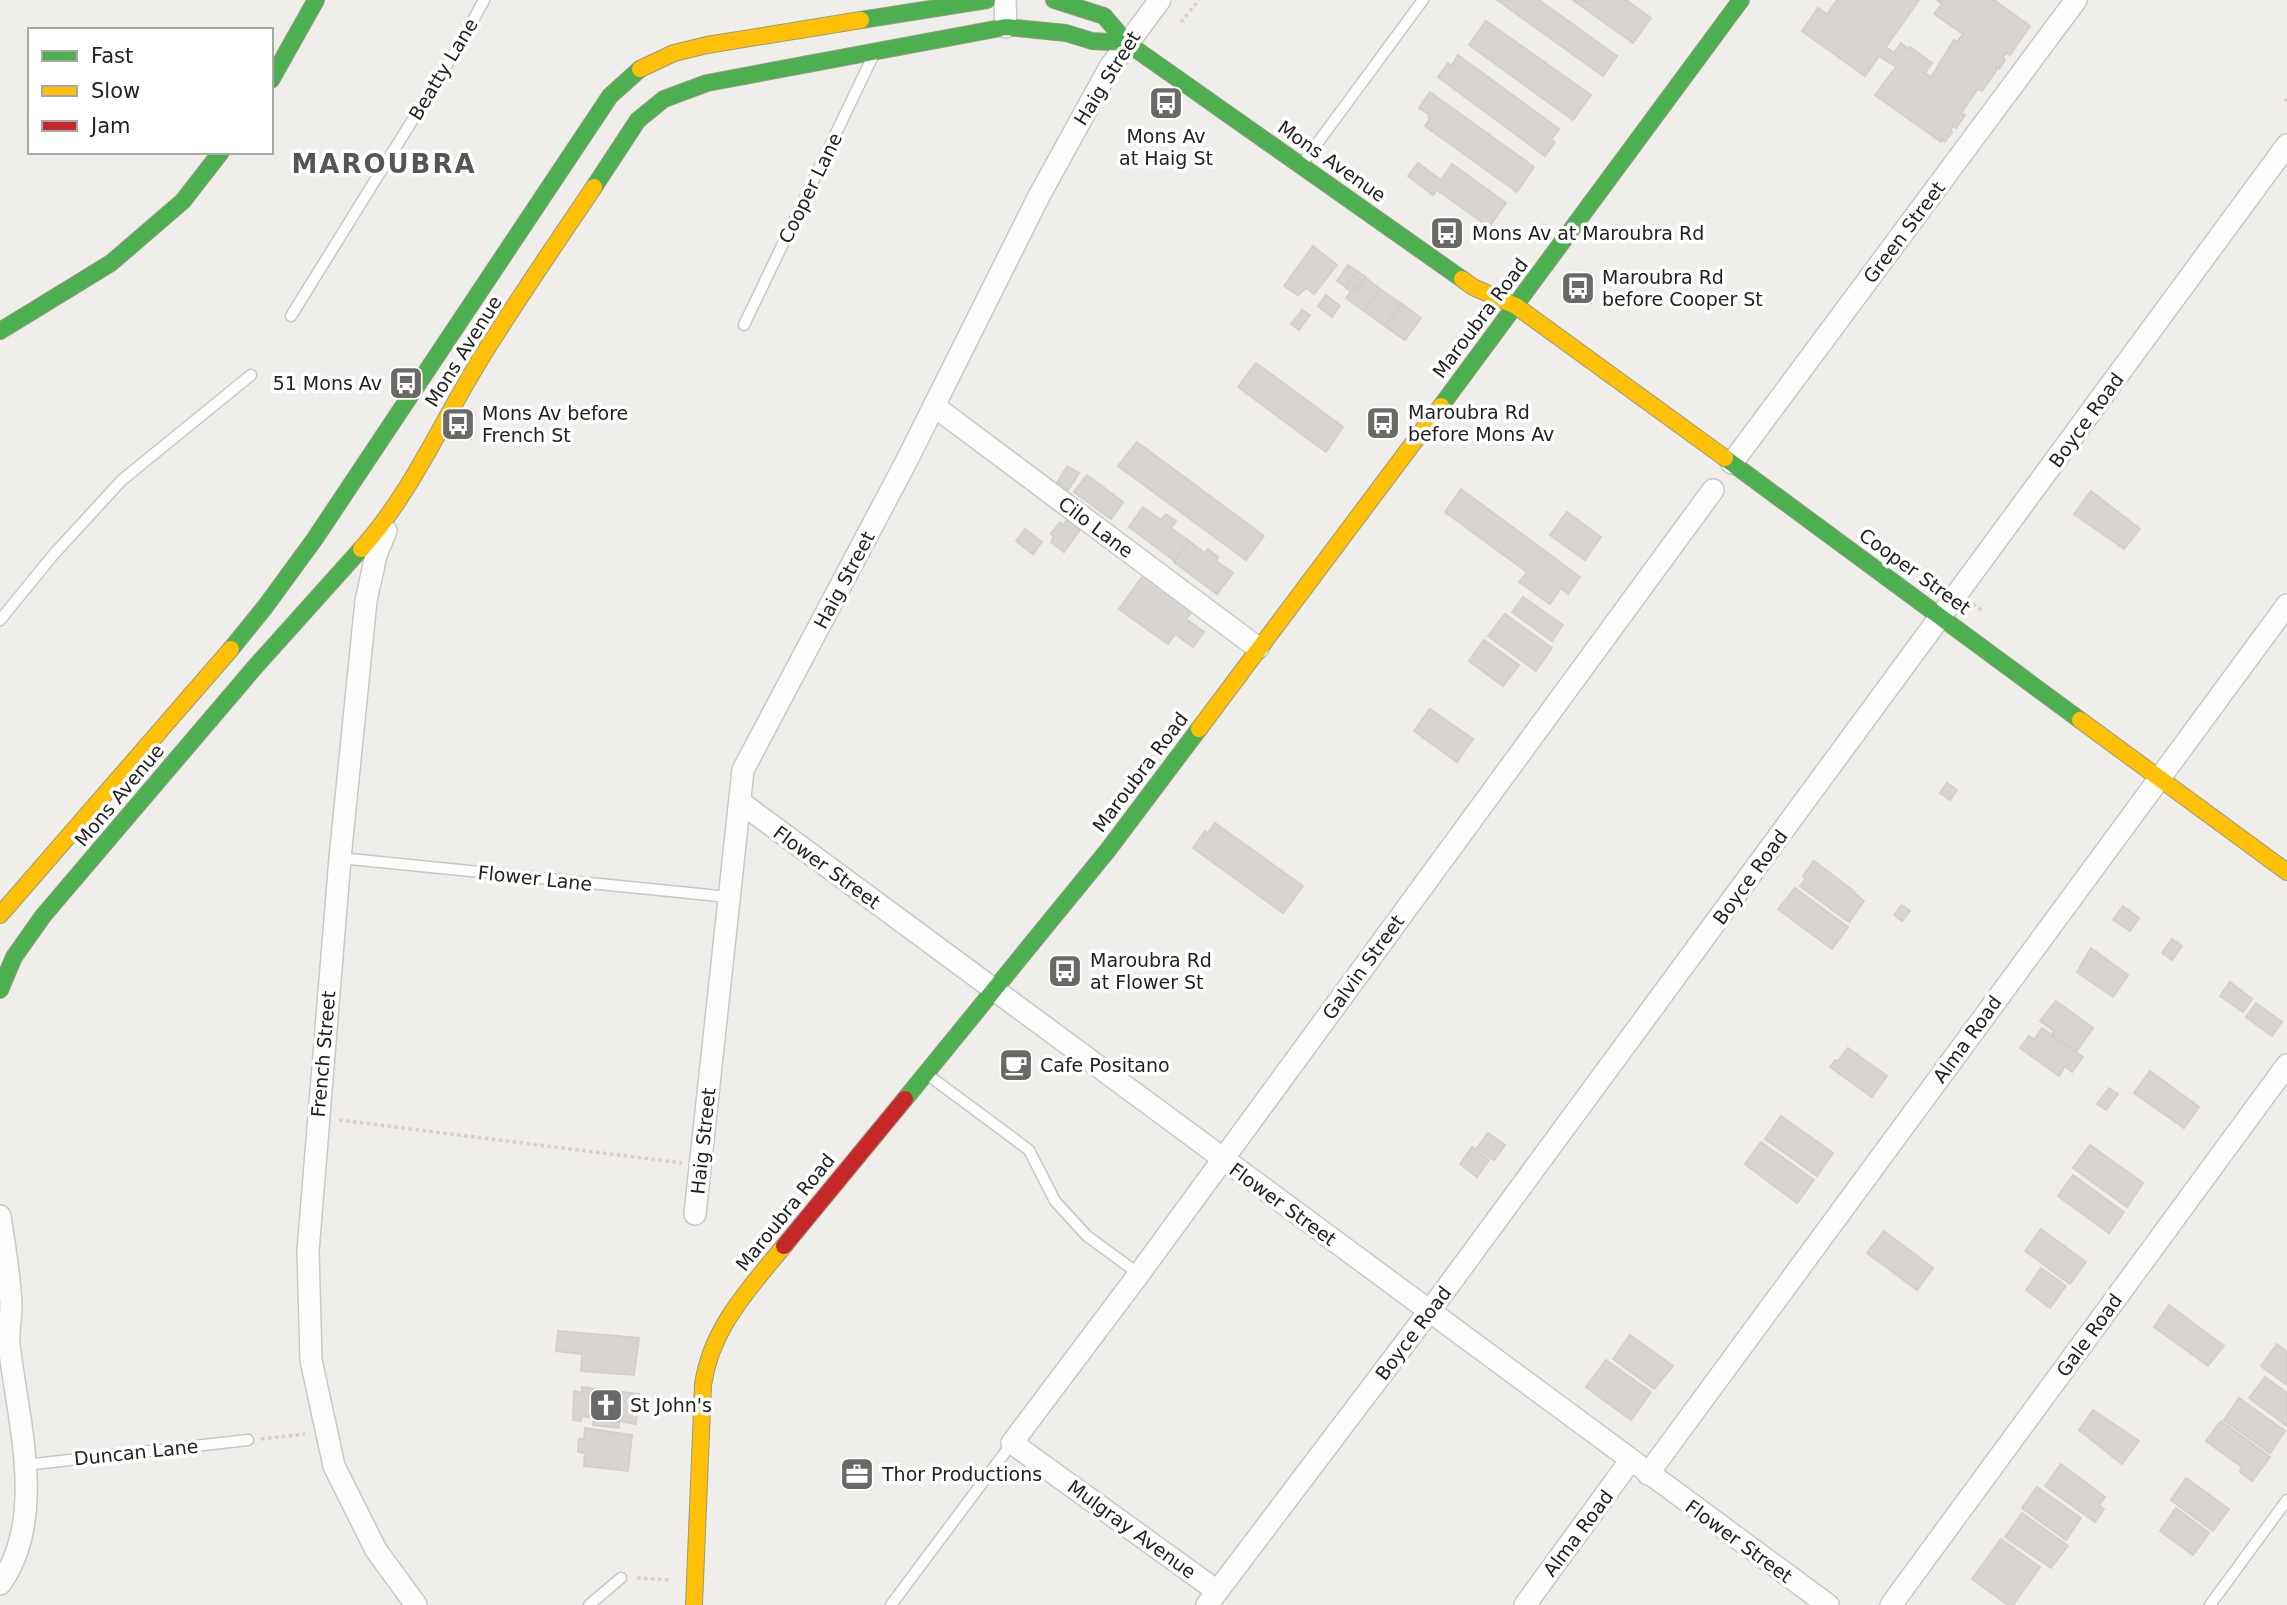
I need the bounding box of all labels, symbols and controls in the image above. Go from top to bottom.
street label: Beatty Lane [404,14,482,124]
street label: Haig Street [1069,27,1145,129]
legend [28,28,273,154]
text: Fast [91,44,133,68]
text: Slow [91,79,140,103]
bus stop icon: Mons Av at Haig St [1147,84,1185,122]
text: Jam [89,114,131,138]
street label: Mons Avenue [1274,116,1390,206]
place label: Mons Av at Haig St [1119,125,1213,169]
street label: Cooper Lane [774,129,846,247]
district label: MAROUBRA [291,149,477,179]
street label: Green Street [1859,177,1949,287]
bus stop icon: Mons Av at Maroubra Rd [1428,214,1466,252]
place label: Mons Av at Maroubra Rd [1472,222,1704,244]
street label: Maroubra Road [1428,254,1532,382]
place label: Maroubra Rd before Cooper St [1602,266,1763,310]
bus stop icon: Maroubra Rd before Cooper St [1559,269,1597,307]
street label: Mons Avenue [420,291,506,411]
bus stop icon: 51 Mons Av [387,364,425,402]
street label: Boyce Road [2044,368,2128,472]
place label: 51 Mons Av [273,372,382,394]
place label: Maroubra Rd before Mons Av [1408,401,1554,445]
place label: Mons Av before French St [482,402,628,446]
bus stop icon: Maroubra Rd before Mons Av [1364,404,1402,442]
bus stop icon: Mons Av before French St [439,405,477,443]
street label: Cilo Lane [1054,492,1138,562]
street label: Cooper Street [1855,523,1975,619]
street label: Haig Street [809,528,879,632]
street label: Maroubra Road [1088,708,1192,836]
street label: Mons Avenue [70,739,168,851]
street label: Flower Street [769,821,885,913]
street label: Boyce Road [1708,825,1792,929]
street label: Flower Lane [477,861,593,895]
street label: Galvin Street [1318,910,1408,1024]
place label: Maroubra Rd at Flower St [1090,949,1212,993]
bus stop icon: Maroubra Rd at Flower St [1046,952,1084,990]
street label: French Street [307,990,339,1118]
street label: Alma Road [1928,991,2006,1087]
cafe icon: Cafe Positano [997,1046,1035,1084]
place label: Cafe Positano [1040,1054,1170,1076]
street label: Haig Street [686,1087,720,1195]
street label: Maroubra Road [731,1149,839,1275]
street label: Flower Street [1225,1158,1341,1250]
street label: Boyce Road [1371,1282,1455,1384]
street label: Gale Road [2052,1289,2126,1381]
church icon: St John's [587,1386,625,1424]
place label: St John's [630,1394,712,1416]
street label: Duncan Lane [73,1435,199,1469]
office icon: Thor Productions [838,1455,876,1493]
place label: Thor Productions [881,1463,1042,1485]
street label: Mulgray Avenue [1064,1475,1200,1583]
street label: Alma Road [1538,1486,1618,1580]
street label: Flower Street [1681,1495,1797,1587]

